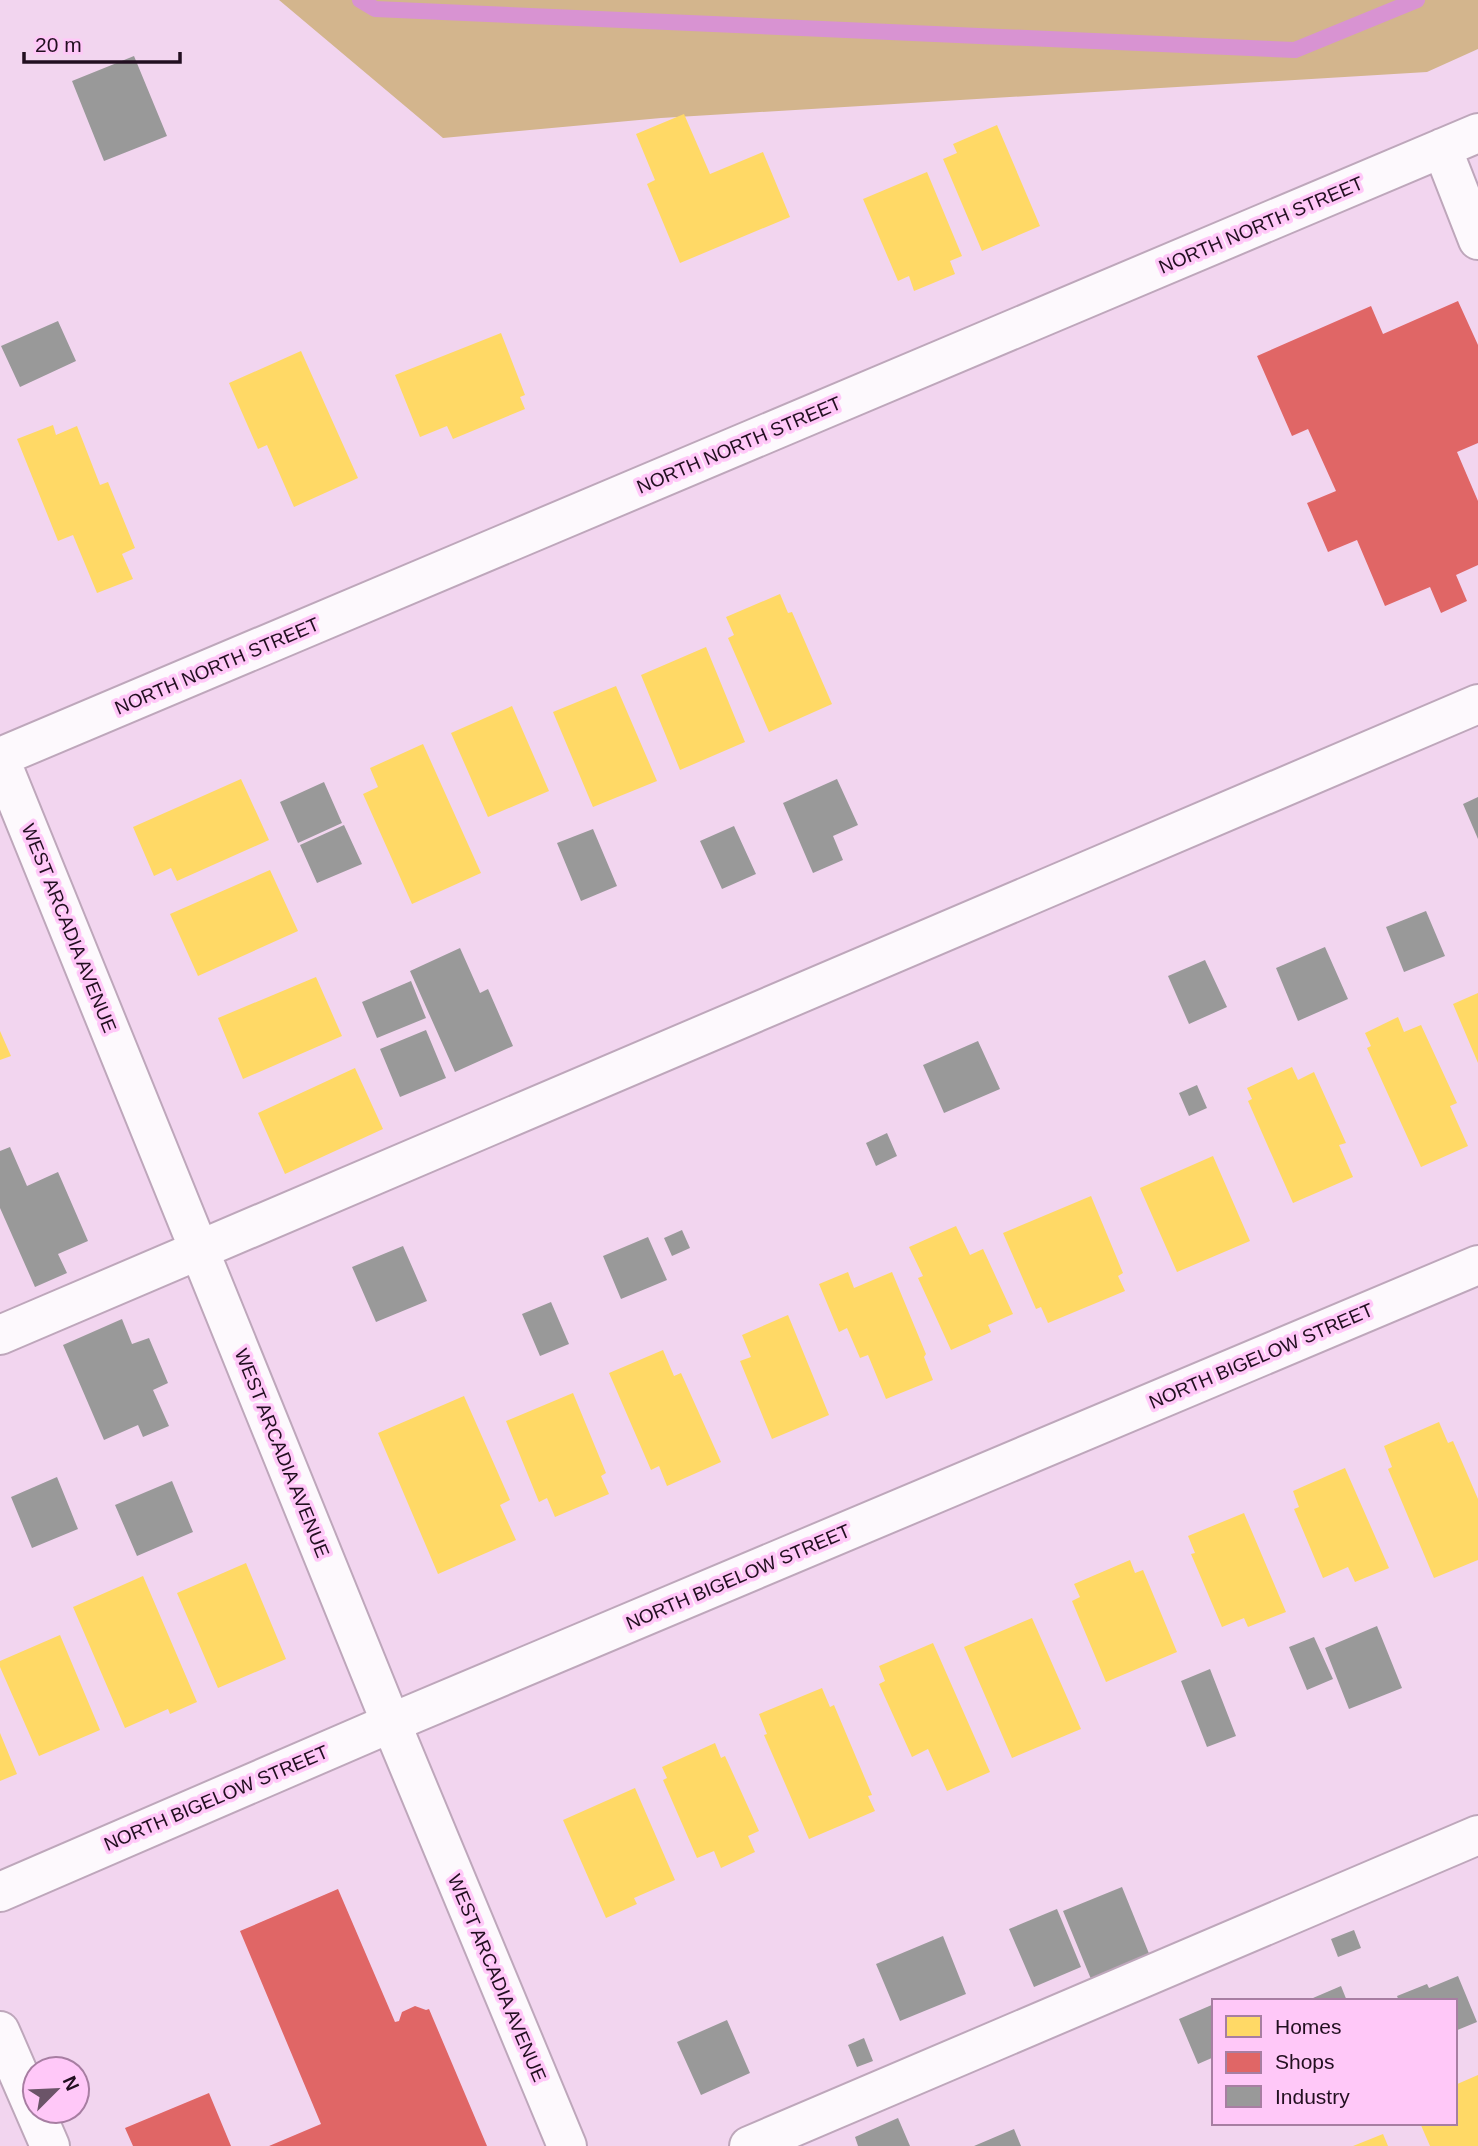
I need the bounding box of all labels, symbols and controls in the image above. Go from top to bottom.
scale bar [24,21,180,65]
text: 20 m [35,33,82,56]
street label: NORTH NORTH STREET [1156,172,1367,278]
street label: NORTH NORTH STREET [634,392,845,498]
street label: NORTH NORTH STREET [112,613,323,719]
street label: WEST ARCADIA AVENUE [17,821,121,1035]
street label: NORTH BIGELOW STREET [1146,1299,1377,1413]
street label: WEST ARCADIA AVENUE [230,1346,334,1560]
street label: NORTH BIGELOW STREET [623,1520,854,1634]
street label: NORTH BIGELOW STREET [101,1741,332,1855]
street label: WEST ARCADIA AVENUE [444,1871,550,2085]
legend [1212,1999,1457,2125]
text: Homes [1275,2015,1342,2038]
text: Shops [1275,2050,1335,2073]
north arrow [21,2055,91,2125]
text: N [59,2073,83,2094]
text: Industry [1275,2085,1350,2108]

